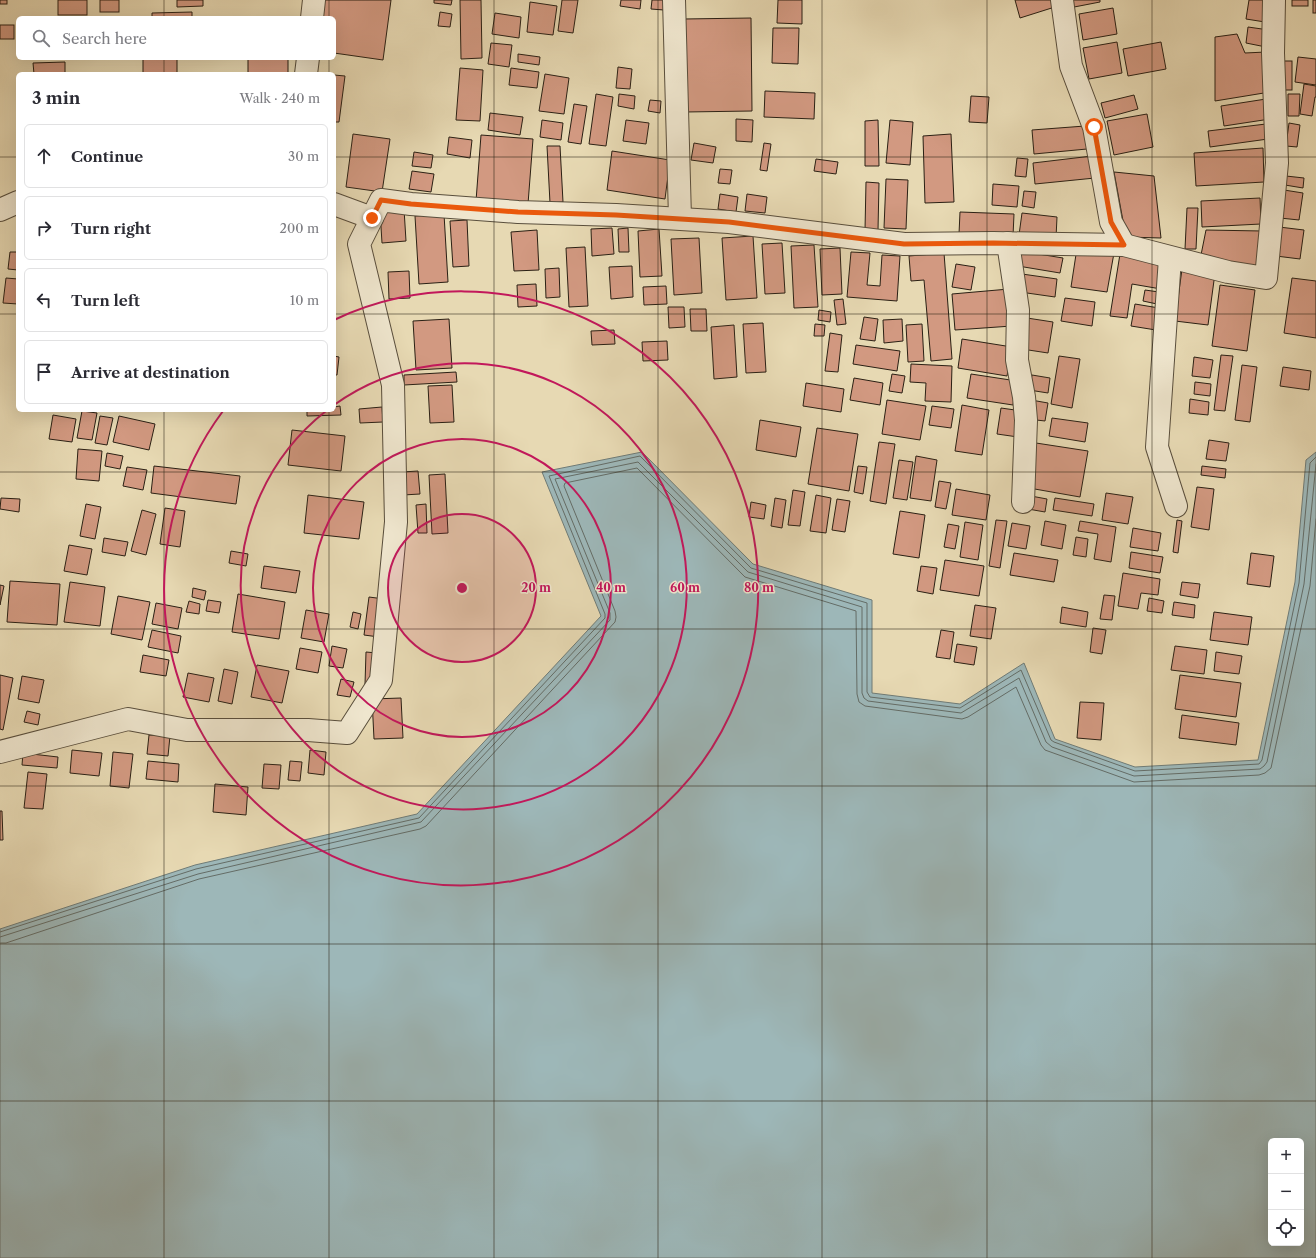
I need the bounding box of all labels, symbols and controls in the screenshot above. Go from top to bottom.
search box [16,16,336,60]
icon: search [30,27,52,49]
text: Search here [62,29,147,48]
text: 3 min [32,88,81,108]
text: Walk · 240 m [240,90,320,106]
route start [1085,118,1103,136]
icon: ahead [33,145,55,167]
text: Continue [71,147,143,166]
text: 30 m [288,148,319,164]
route end [363,209,381,227]
icon: right [33,217,55,239]
text: Turn right [71,219,151,238]
text: 200 m [279,220,319,236]
icon: left [33,289,55,311]
text: Turn left [71,291,140,310]
text: 10 m [290,292,319,308]
icon: arrive [33,361,55,383]
text: Arrive at destination [71,363,230,382]
text: 20 m [521,580,551,595]
text: 40 m [596,580,626,595]
text: 60 m [670,580,700,595]
text: 80 m [744,580,774,595]
centre of rings [455,581,469,595]
map controls [1268,1138,1304,1246]
button: + [1268,1138,1304,1174]
button: − [1268,1174,1304,1210]
button: locate [1268,1210,1304,1246]

